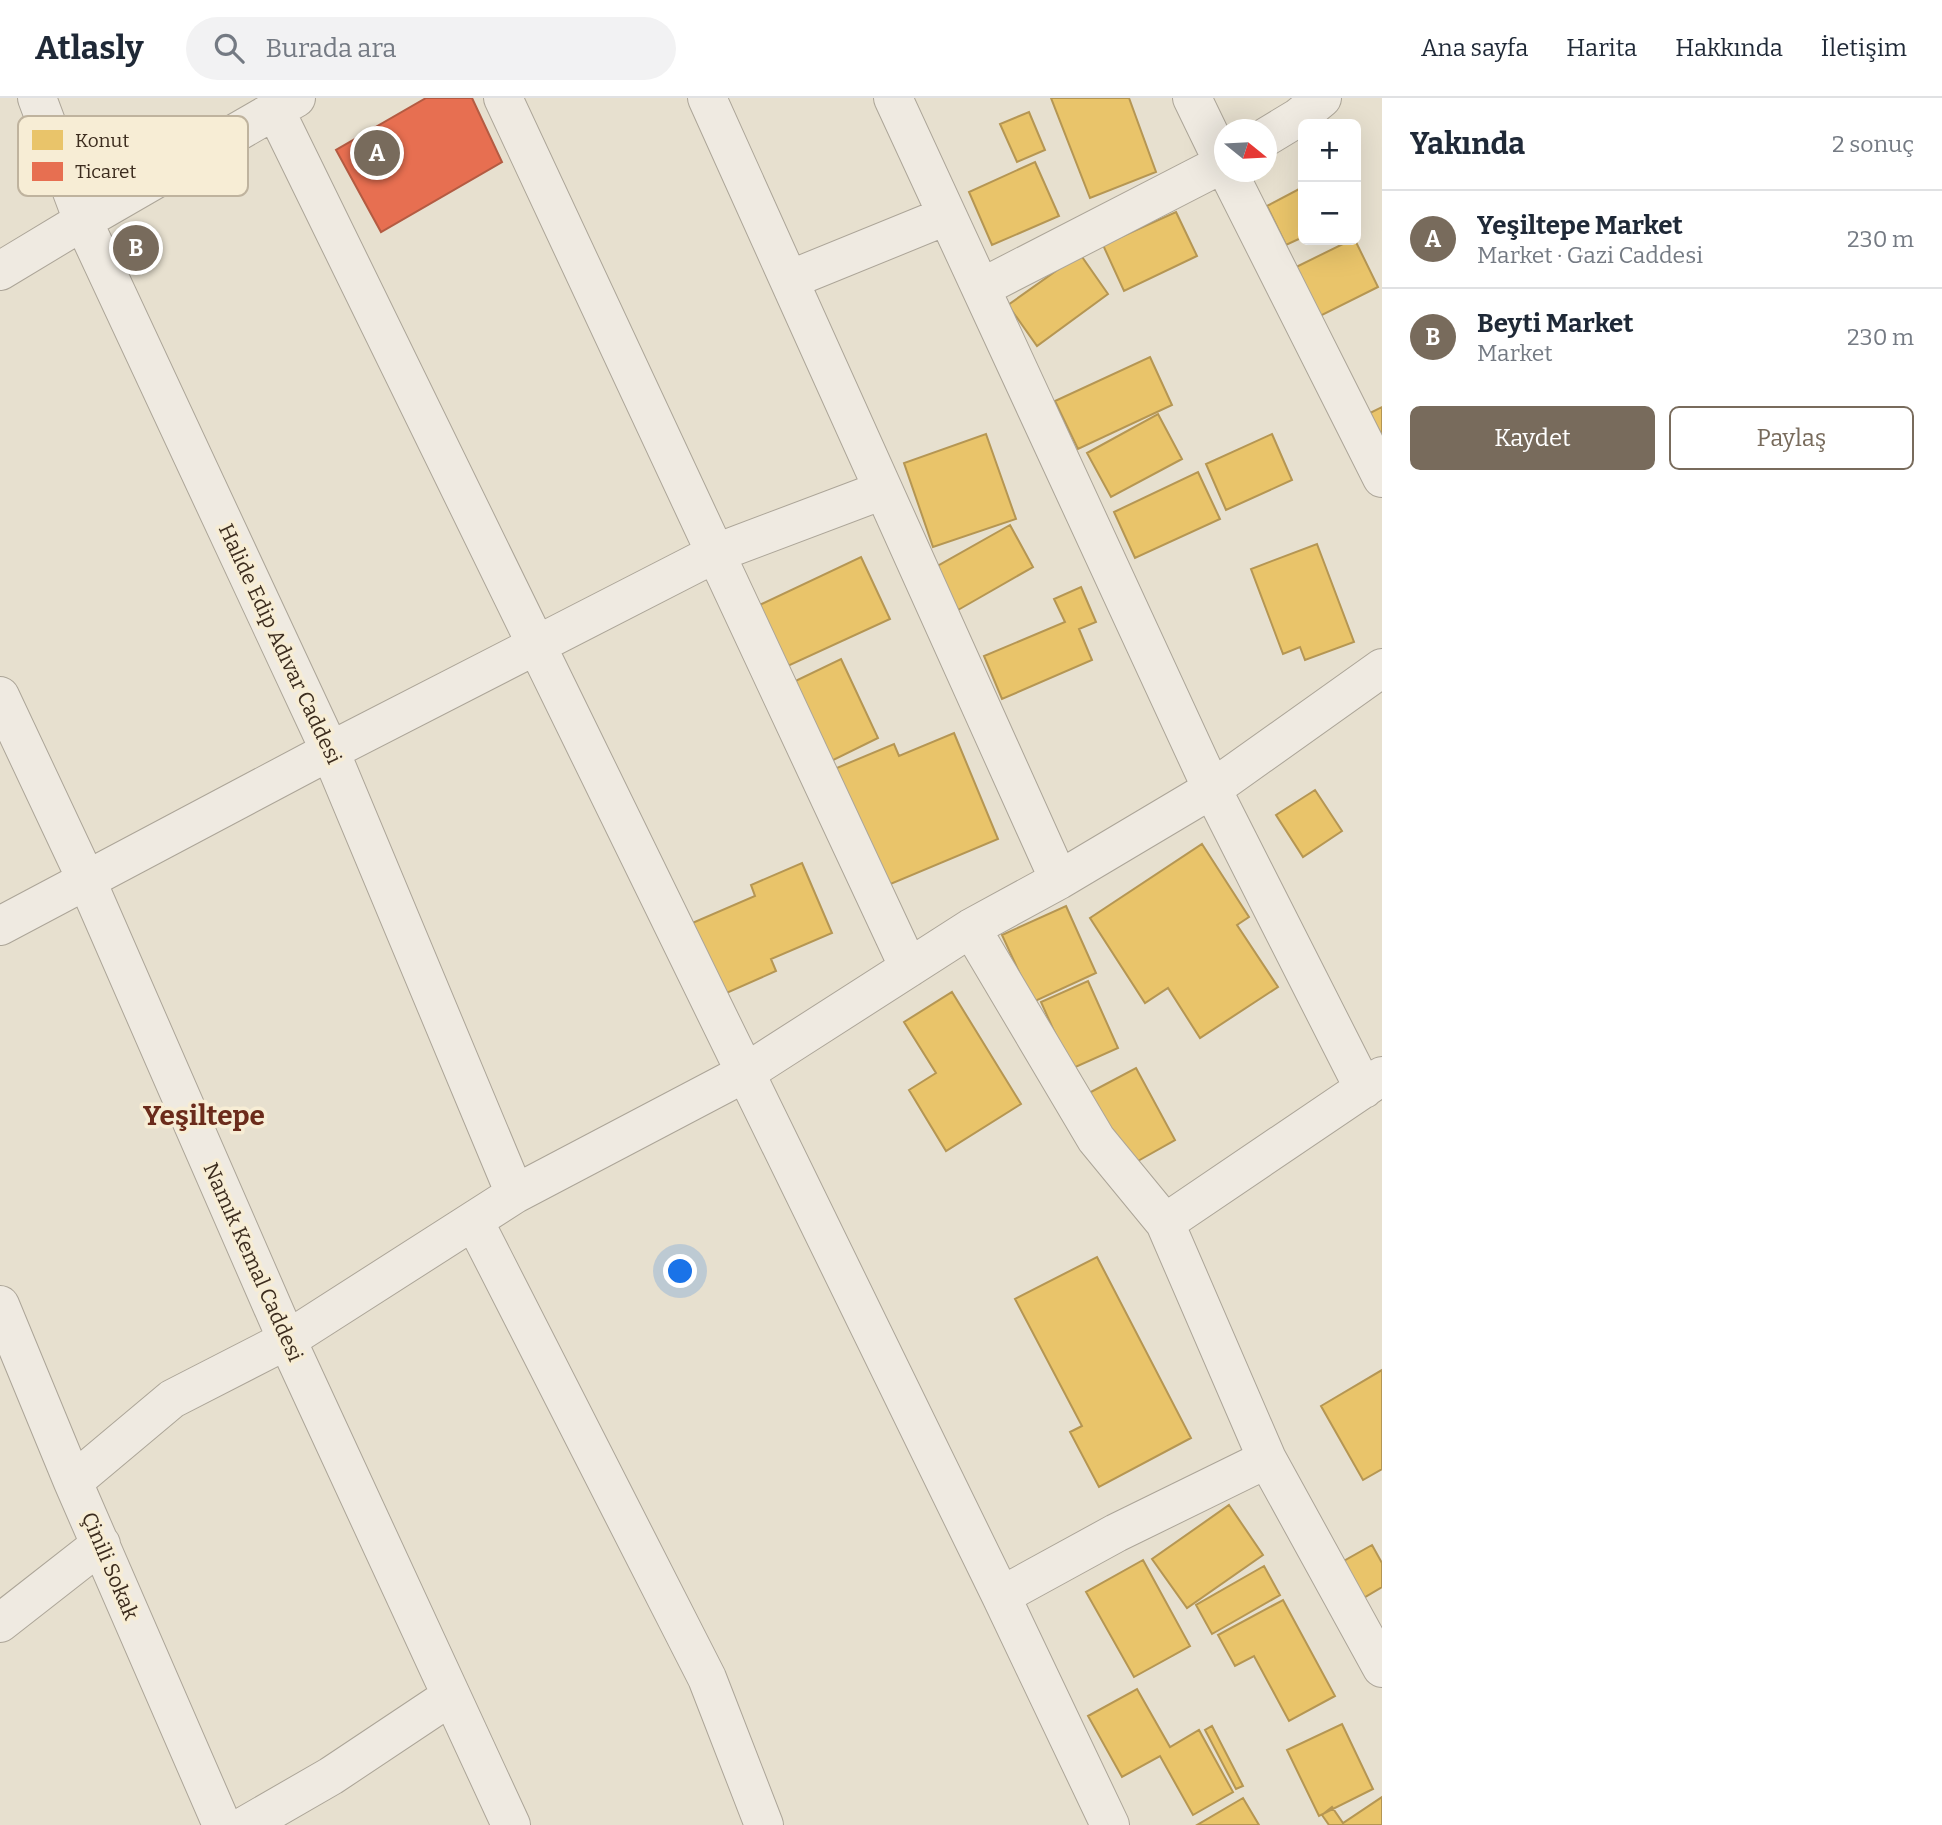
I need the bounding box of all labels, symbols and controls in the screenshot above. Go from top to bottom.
search box [186,17,676,80]
text: Atlasly [35,28,144,68]
icon: search [210,29,248,67]
text: Burada ara [266,33,396,64]
text: Ana sayfa [1421,34,1528,62]
text: Harita [1566,34,1637,62]
text: Hakkında [1675,34,1783,62]
text: İletişim [1821,34,1907,62]
legend [18,116,248,196]
north arrow [1214,119,1277,182]
map controls [1298,119,1361,245]
button: + [1298,119,1361,182]
text: Yakında [1410,126,1525,162]
pin: A [354,127,400,179]
text: Konut [75,129,129,152]
text: 2 sonuç [1832,130,1914,158]
text: Ticaret [75,160,136,183]
button: − [1298,182,1361,245]
text: Yeşiltepe Market [1477,210,1683,241]
pin: B [113,222,159,274]
text: A [1425,225,1441,253]
text: 230 m [1847,225,1914,253]
text: Market · Gazi Caddesi [1477,241,1703,269]
text: Beyti Market [1477,308,1634,339]
text: B [1426,323,1440,351]
text: 230 m [1847,323,1914,351]
text: Market [1477,339,1553,367]
button: Kaydet [1410,406,1655,470]
button: Paylaş [1669,406,1914,470]
street label: Halide Edip Adıvar Caddesi [213,520,347,768]
district label: Yeşiltepe [143,1099,265,1132]
street label: Namık Kemal Caddesi [197,1159,309,1365]
your location [663,1254,697,1288]
street label: Çinili Sokak [76,1508,144,1624]

